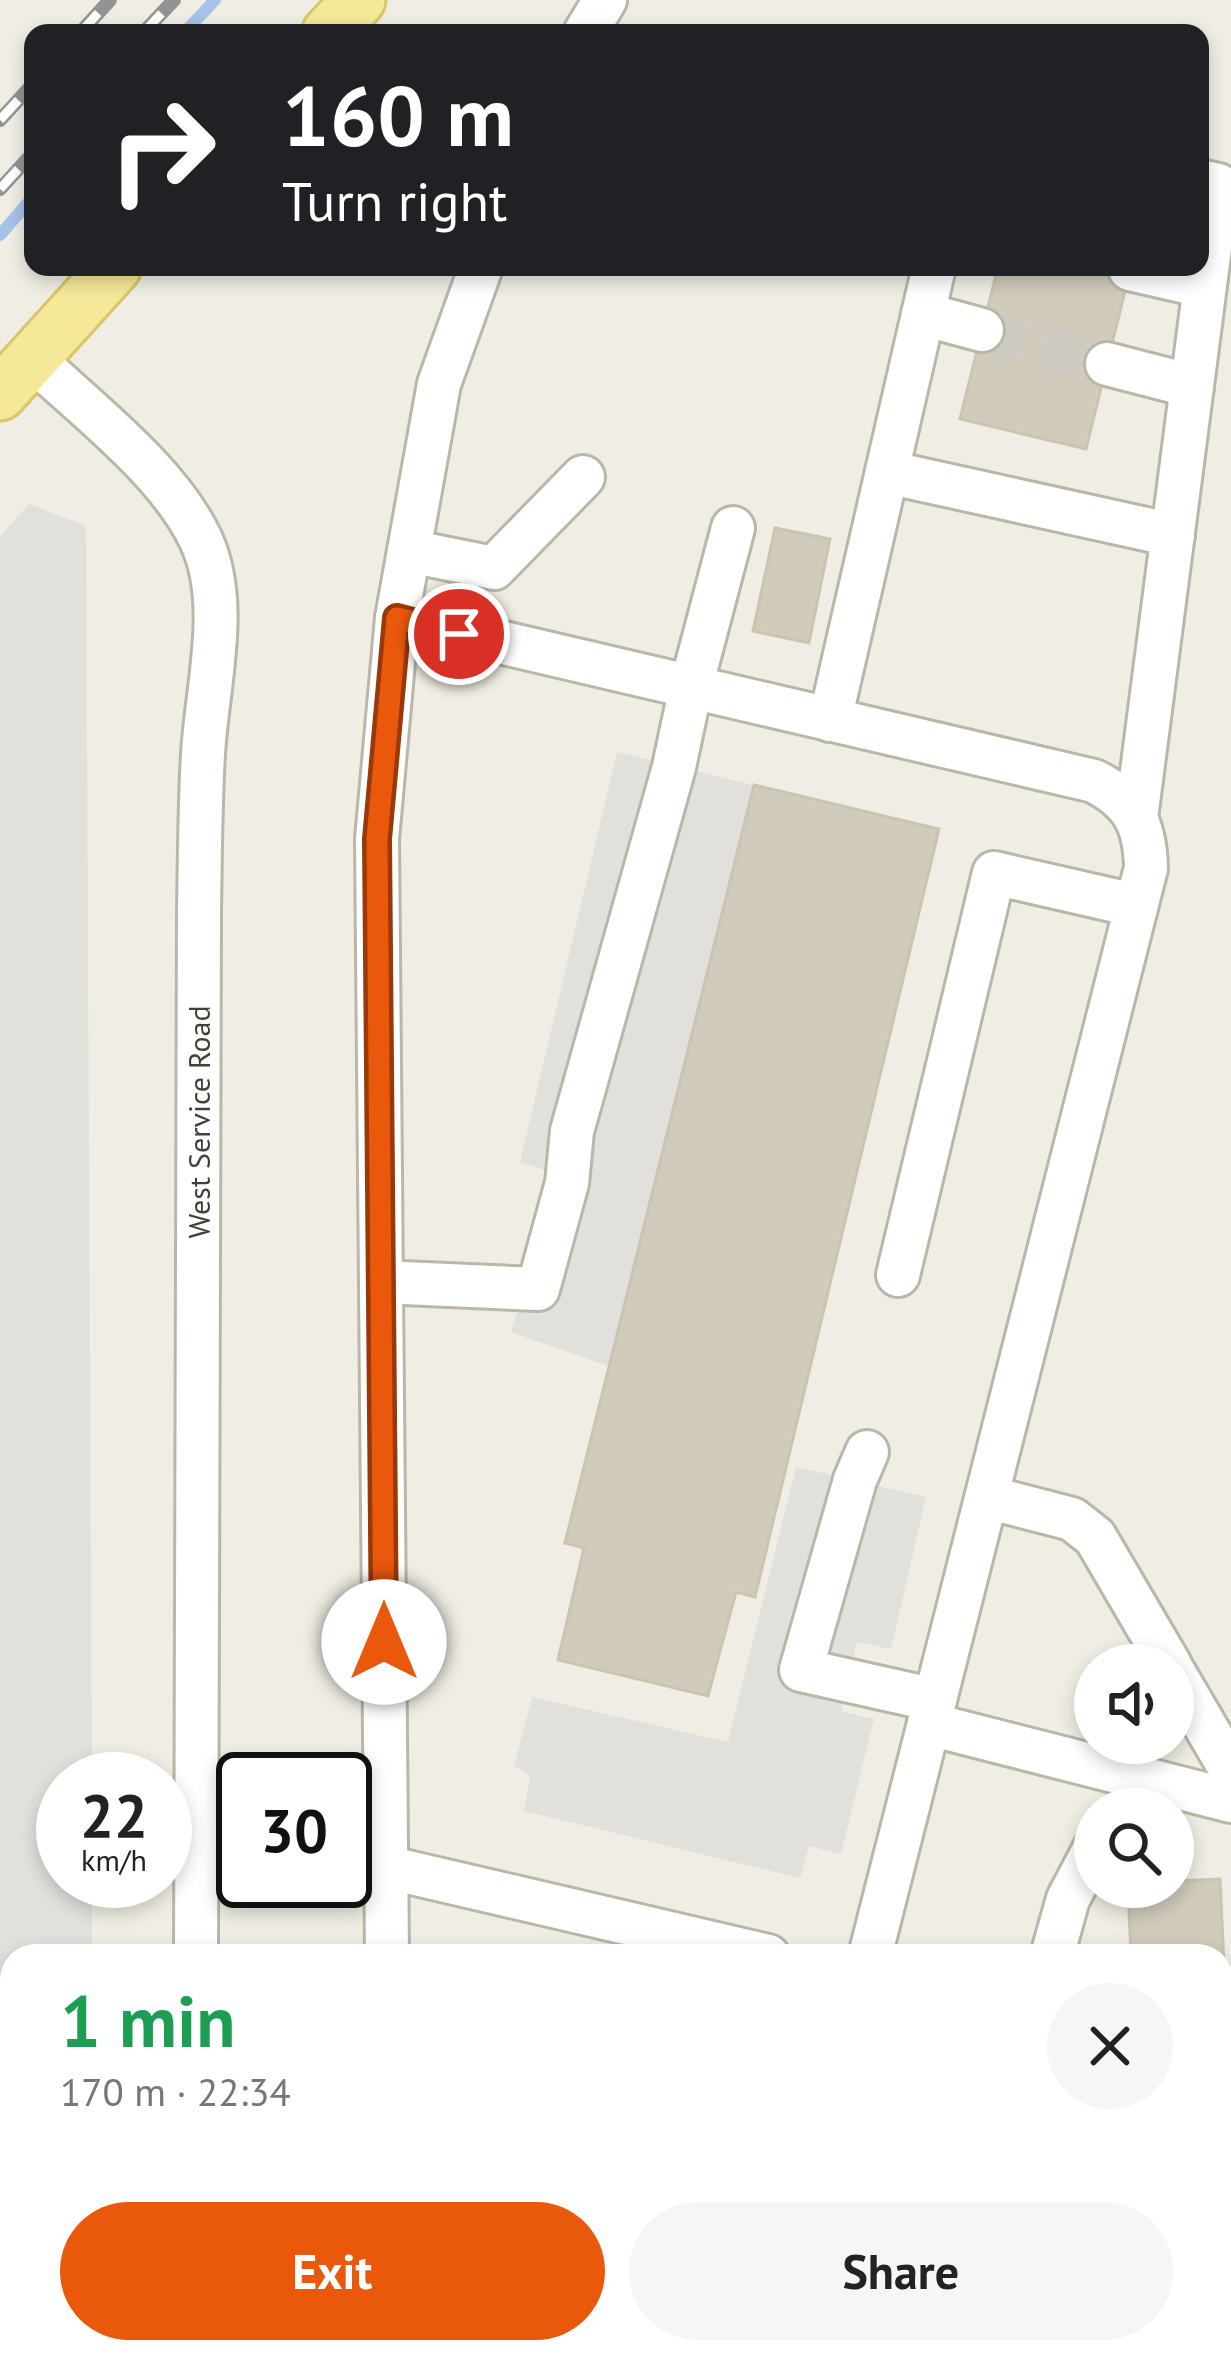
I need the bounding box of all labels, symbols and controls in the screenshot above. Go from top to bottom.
text: 160 m [282,60,514,169]
icon: right [84,72,240,228]
text: Turn right [282,166,507,236]
pin [408,583,510,685]
icon: arrive [426,601,492,667]
street label: West Service Road [179,1005,218,1239]
position arrow [321,1579,447,1705]
map controls [1074,1644,1194,1908]
button: sound [1074,1644,1194,1764]
speed limit sign: 30 [216,1752,372,1908]
text: 22 [80,1776,148,1854]
button: search [1074,1788,1194,1908]
text: km/h [81,1840,147,1879]
text: 1 min [60,1974,236,2067]
button: close [1047,1983,1173,2109]
text: 170 m · 22:34 [60,2066,291,2117]
button: Exit [60,2202,605,2340]
button: Share [629,2202,1173,2340]

